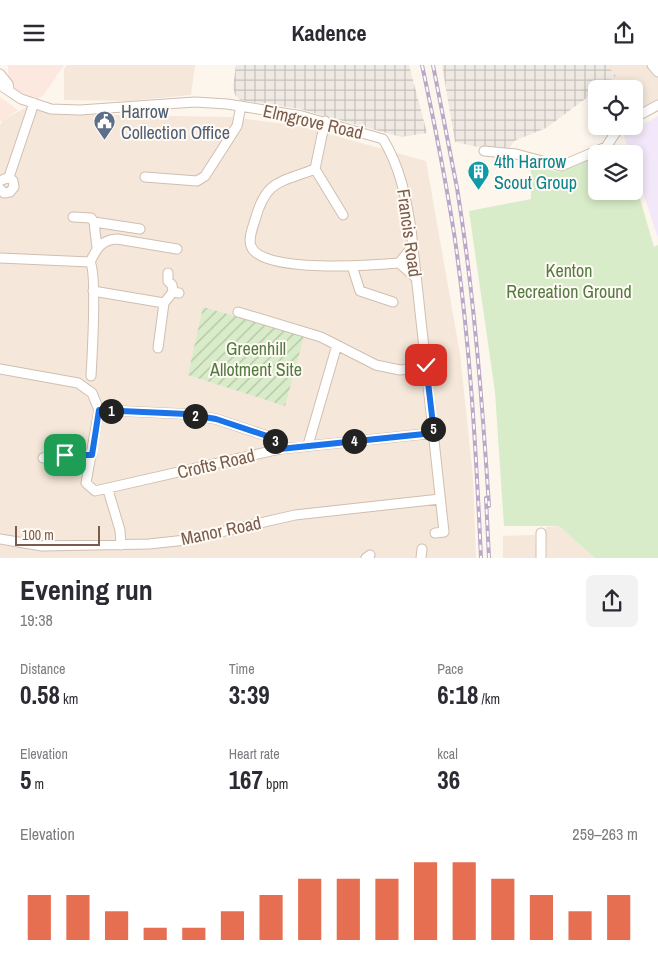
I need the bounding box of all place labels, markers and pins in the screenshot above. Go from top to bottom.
place label: Harrow Collection Office [121,99,230,145]
public building icon: Harrow Collection Office [93,110,117,141]
place label: 4th Harrow Scout Group [494,149,577,195]
building icon: 4th Harrow Scout Group [466,160,490,191]
pin [405,344,447,386]
pin: 1 [98,399,124,423]
pin: 2 [182,403,208,429]
pin: 5 [420,417,446,441]
pin: 3 [262,429,288,453]
pin: 4 [342,429,366,453]
pin [44,434,86,476]

